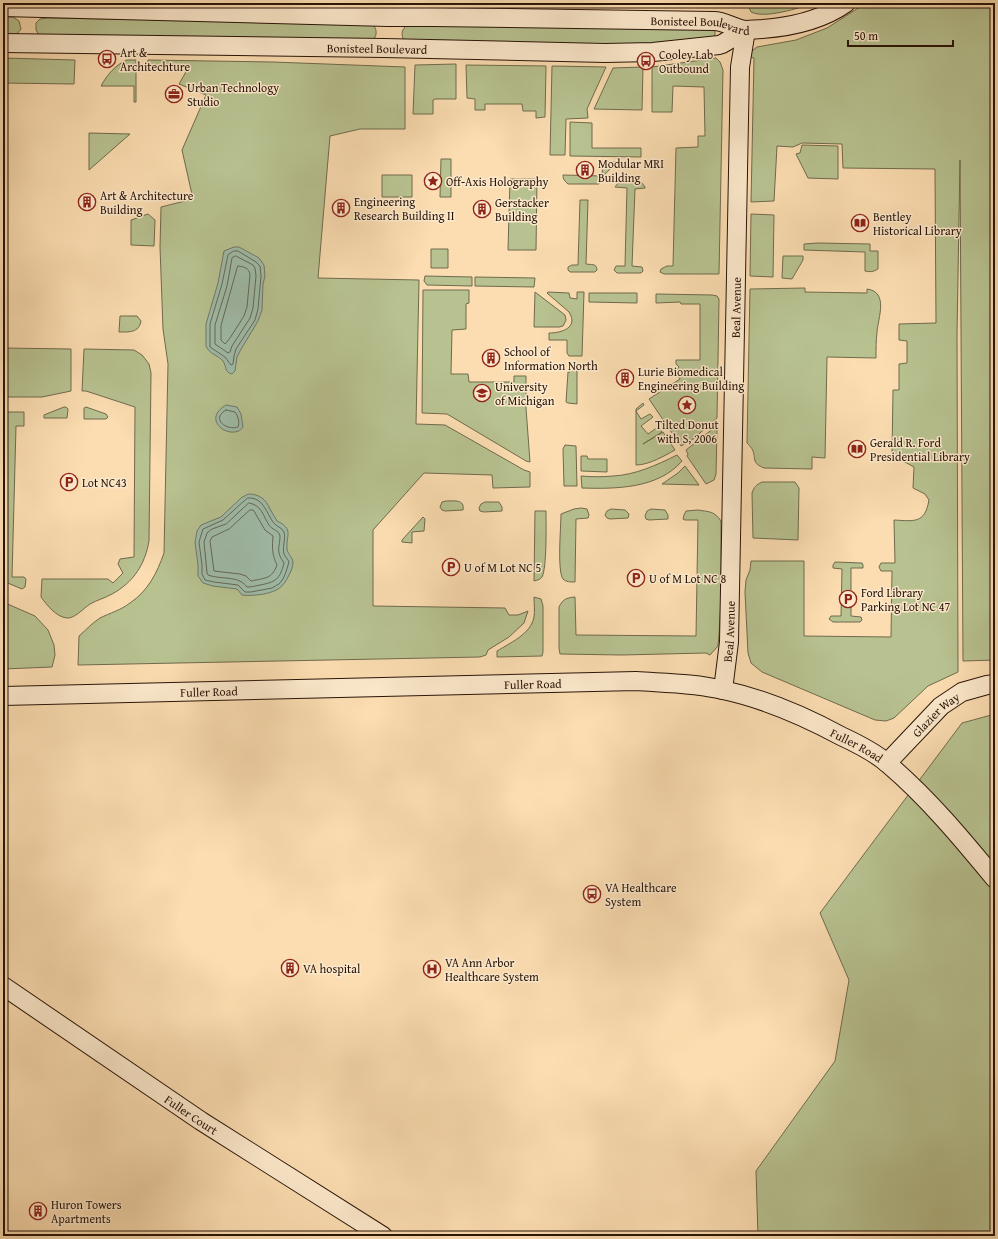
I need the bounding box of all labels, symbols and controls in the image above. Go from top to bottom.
street label: Bonisteel Boulevard [650,12,750,39]
scale bar [848,22,953,48]
text: 50 m [854,27,878,44]
street label: Bonisteel Boulevard [327,39,428,57]
place label: Art & Architechture [120,44,191,75]
place label: Cooley Lab Outbound [659,46,713,77]
bus stop icon: Art & Architechture [97,49,117,69]
bus stop icon: Cooley Lab Outbound [636,51,656,71]
place label: Urban Technology Studio [187,79,279,110]
office icon: Urban Technology Studio [164,84,184,104]
place label: Modular MRI Building [598,155,664,186]
building icon: Modular MRI Building [575,160,595,180]
place icon: Off-Axis Holography [423,171,443,191]
place label: Off-Axis Holography [446,173,549,190]
place label: Art & Architecture Building [100,187,194,218]
building icon: Art & Architecture Building [77,192,97,212]
place label: Engineering Research Building II [354,193,455,224]
place label: Gerstacker Building [495,194,549,225]
building icon: Engineering Research Building II [331,198,351,218]
building icon: Gerstacker Building [472,199,492,219]
place label: Bentley Historical Library [873,208,962,239]
library icon: Bentley Historical Library [850,213,870,233]
street label: Beal Avenue [726,276,744,338]
place label: School of Information North [504,343,598,374]
building icon: School of Information North [481,348,501,368]
place label: Lurie Biomedical Engineering Building [638,363,744,394]
building icon: Lurie Biomedical Engineering Building [615,368,635,388]
place label: University of Michigan [495,378,555,409]
school or university icon: University of Michigan [472,383,492,403]
place icon: Tilted Donut with S, 2006 [677,395,697,415]
place label: Tilted Donut with S, 2006 [655,416,719,447]
place label: Gerald R. Ford Presidential Library [870,434,970,465]
library icon: Gerald R. Ford Presidential Library [847,439,867,459]
parking icon: Lot NC43 [59,472,79,492]
place label: Lot NC43 [82,474,127,491]
parking icon: U of M Lot NC 5 [441,557,461,577]
place label: U of M Lot NC 5 [464,559,542,576]
parking icon: U of M Lot NC 8 [626,568,646,588]
place label: U of M Lot NC 8 [649,570,727,587]
place label: Ford Library Parking Lot NC 47 [861,584,951,615]
parking icon: Ford Library Parking Lot NC 47 [838,589,858,609]
street label: Beal Avenue [718,600,738,663]
street label: Fuller Road [504,674,562,693]
street label: Fuller Road [180,682,238,700]
street label: Glazier Way [908,688,963,740]
street label: Fuller Road [828,724,887,766]
place label: VA Healthcare System [605,879,677,910]
bus stop icon: VA Healthcare System [582,884,602,904]
place label: VA Ann Arbor Healthcare System [445,954,539,985]
building icon: VA hospital [280,958,300,978]
hospital icon: VA Ann Arbor Healthcare System [422,959,442,979]
place label: VA hospital [303,960,361,977]
street label: Fuller Court [162,1090,222,1139]
place label: Huron Towers Apartments [51,1196,122,1227]
building icon: Huron Towers Apartments [28,1201,48,1221]

